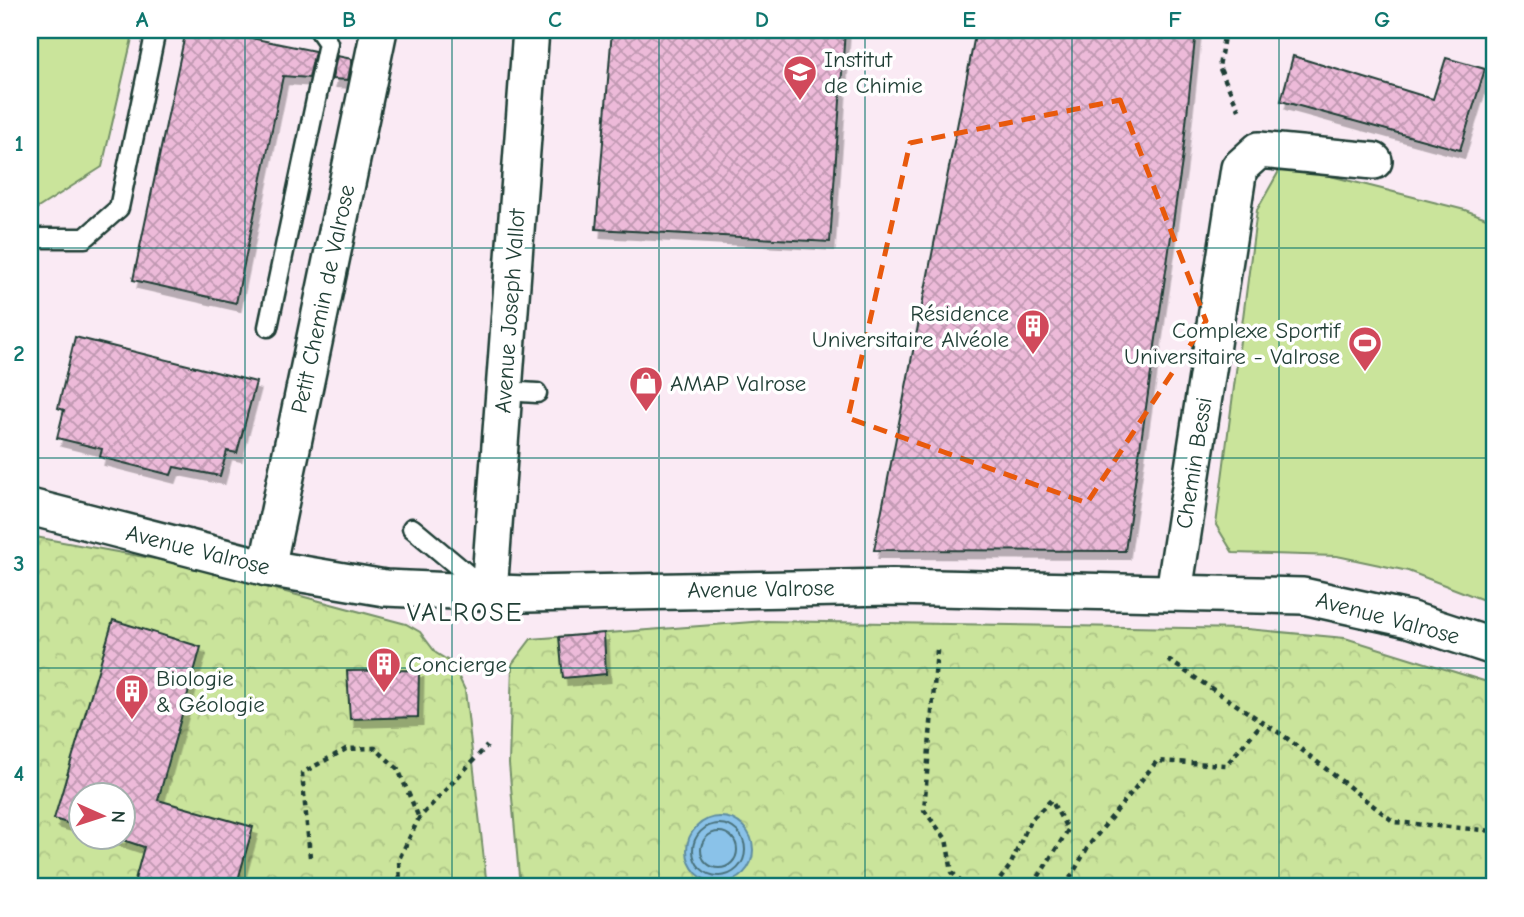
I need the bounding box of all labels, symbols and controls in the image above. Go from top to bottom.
text: A [136,6,149,33]
text: B [342,6,356,33]
text: C [548,6,562,33]
text: D [755,6,769,33]
text: E [962,6,976,33]
text: F [1168,6,1182,33]
text: G [1374,6,1390,33]
place label: Institut de Chimie [824,46,923,99]
school or university icon: Institut de Chimie [781,53,819,102]
text: 1 [14,130,24,157]
street label: Petit Chemin de Valrose [286,182,360,416]
street label: Avenue Joseph Vallot [489,206,531,414]
place label: Résidence Universitaire Alvéole [812,300,1009,353]
building icon: Résidence Universitaire Alvéole [1014,307,1052,356]
place label: Complexe Sportif Universitaire - Valrose [1124,317,1342,370]
sports icon: Complexe Sportif Universitaire - Valrose [1346,324,1384,373]
text: 2 [13,340,25,367]
shop icon: AMAP Valrose [627,364,665,413]
place label: AMAP Valrose [670,370,806,397]
street label: Chemin Bessi [1170,395,1218,531]
street label: Avenue Valrose [123,519,273,581]
text: 3 [13,550,25,577]
street label: Avenue Valrose [687,574,835,604]
street label: Avenue Valrose [1313,586,1463,650]
district label: VALROSE [407,598,523,628]
building icon: Concierge [365,645,403,694]
place label: Concierge [408,651,507,678]
place label: Biologie & Géologie [156,665,265,718]
building icon: Biologie & Géologie [113,672,151,721]
text: 4 [14,760,25,787]
north arrow [66,780,136,850]
text: N [107,810,129,824]

